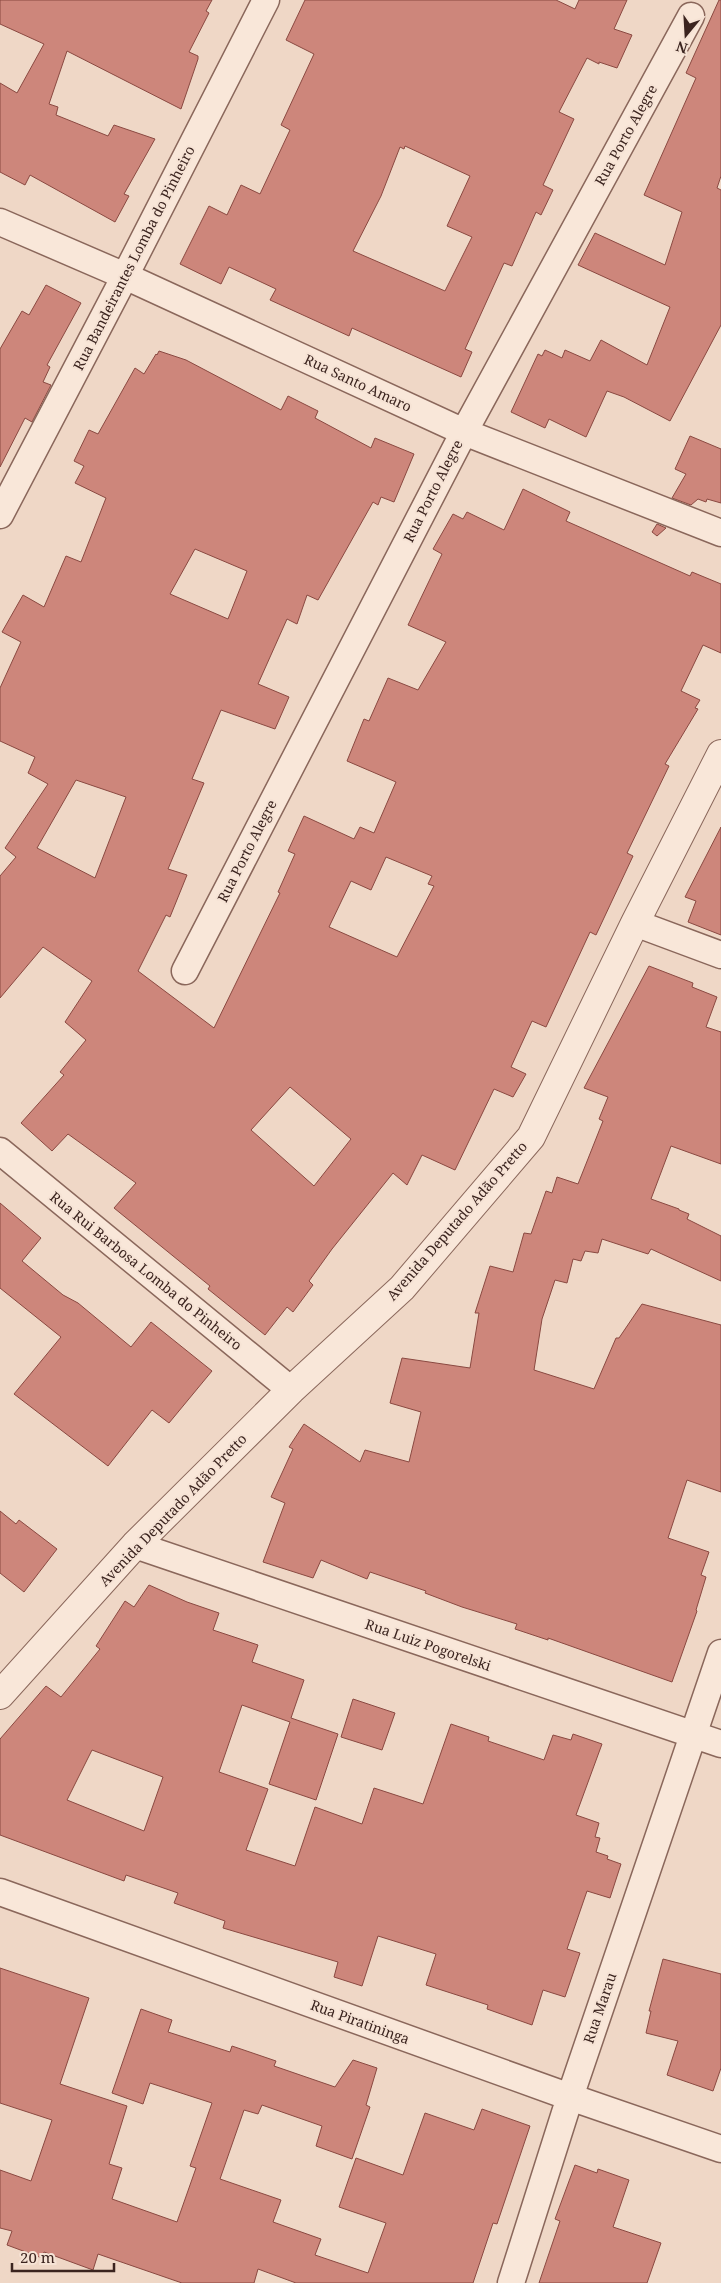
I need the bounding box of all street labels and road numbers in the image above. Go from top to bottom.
street label: Rua Porto Alegre [590,81,661,189]
street label: Rua Bandeirantes Lomba do Pinheiro [68,142,199,373]
street label: Rua Santo Amaro [301,349,415,416]
street label: Rua Porto Alegre [399,436,467,545]
street label: Rua Porto Alegre [213,796,281,905]
street label: Avenida Deputado Adão Pretto [382,1137,531,1304]
street label: Rua Rui Barbosa Lomba do Pinheiro [46,1187,246,1354]
street label: Avenida Deputado Adão Pretto [95,1429,251,1590]
street label: Rua Luiz Pogorelski [363,1614,494,1675]
street label: Rua Marau [579,1970,621,2046]
street label: Rua Piratininga [308,1995,412,2048]

